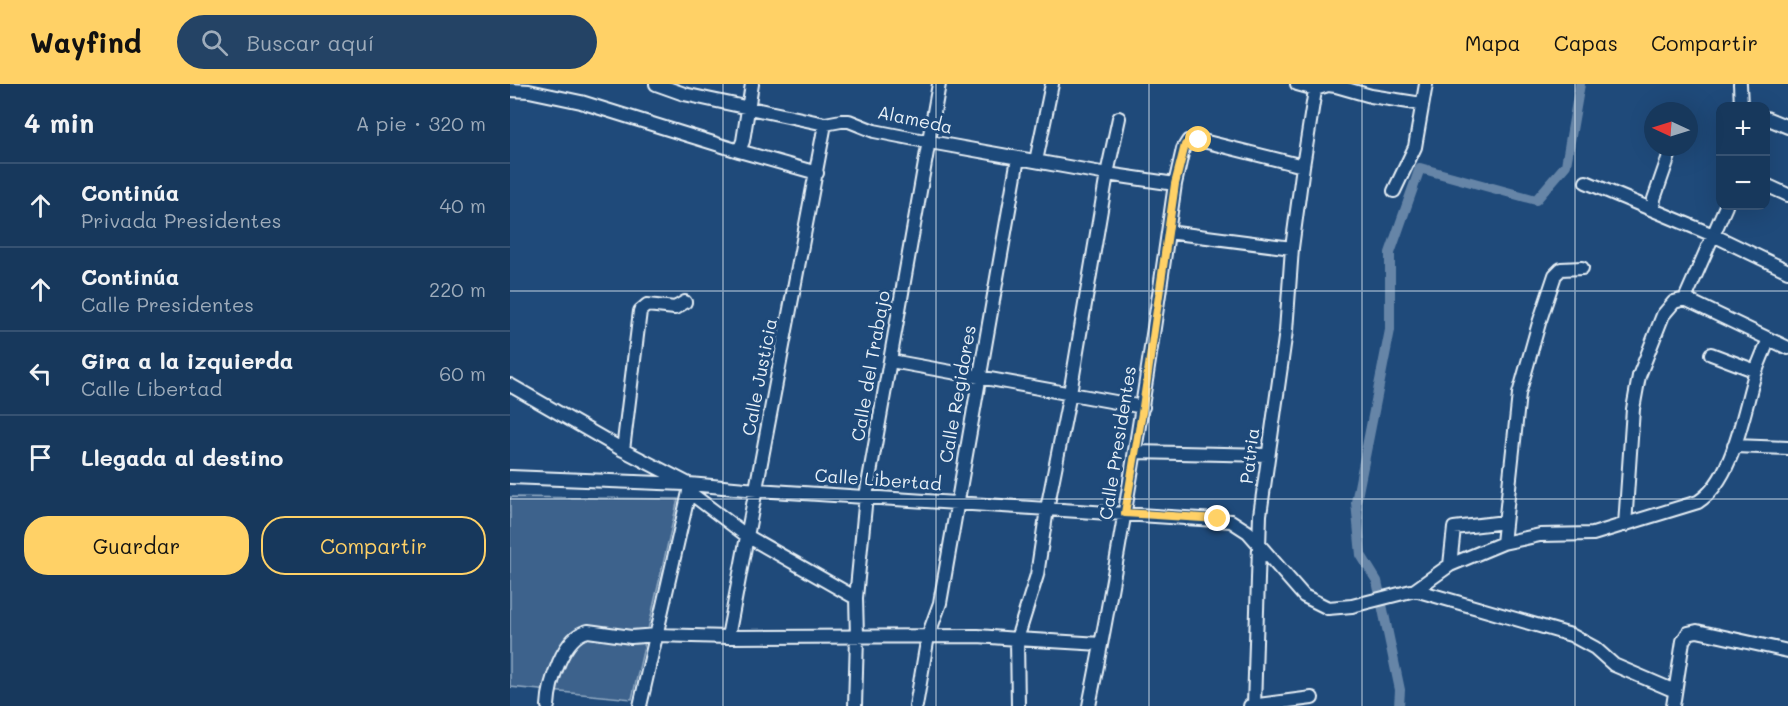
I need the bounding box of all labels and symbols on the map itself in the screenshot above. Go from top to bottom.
street label: Alameda [875,99,955,139]
north arrow [1644,102,1698,156]
route start [1185,126,1211,152]
street label: Calle del Trabajo [845,288,895,443]
street label: Calle Justicia [736,316,782,438]
street label: Calle Regidores [933,323,981,465]
street label: Calle Presidentes [1093,364,1141,522]
street label: Patria [1234,427,1264,485]
street label: Calle Libertad [814,463,942,495]
route end [1204,505,1230,531]

